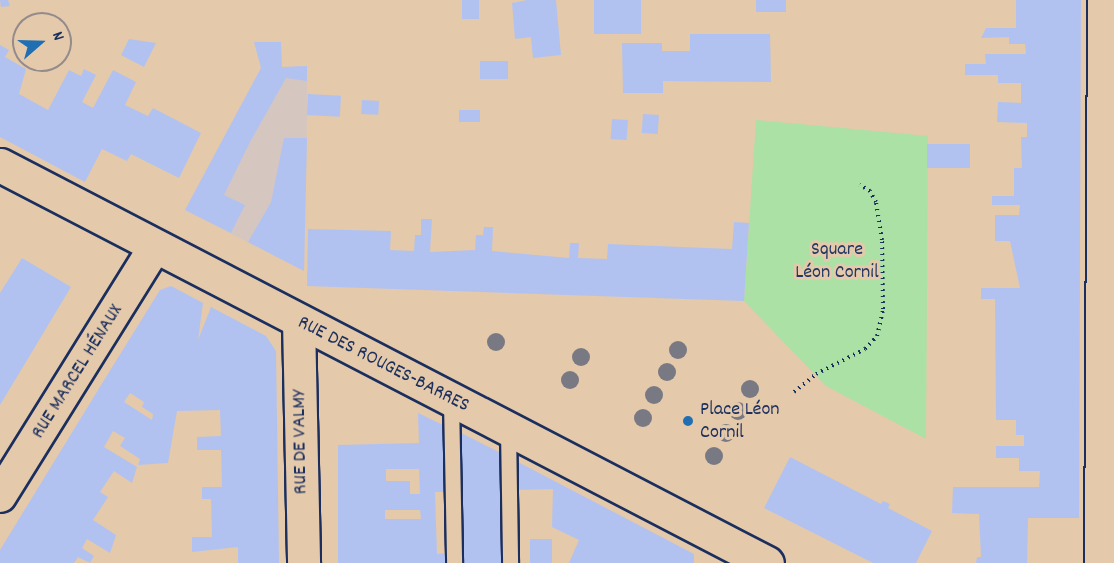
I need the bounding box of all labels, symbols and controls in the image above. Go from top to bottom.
north arrow [12,12,72,72]
text: N [45,29,70,44]
park label: Square Léon Cornil [795,239,879,286]
street label: RUE MARCEL HÉNAUX [27,300,129,444]
street label: RUE DES ROUGES-BARRES [293,311,473,419]
street label: RUE DE VALMY [288,389,314,495]
place label: Place Léon Cornil [700,398,780,445]
marker: Place Léon Cornil [681,414,695,428]

